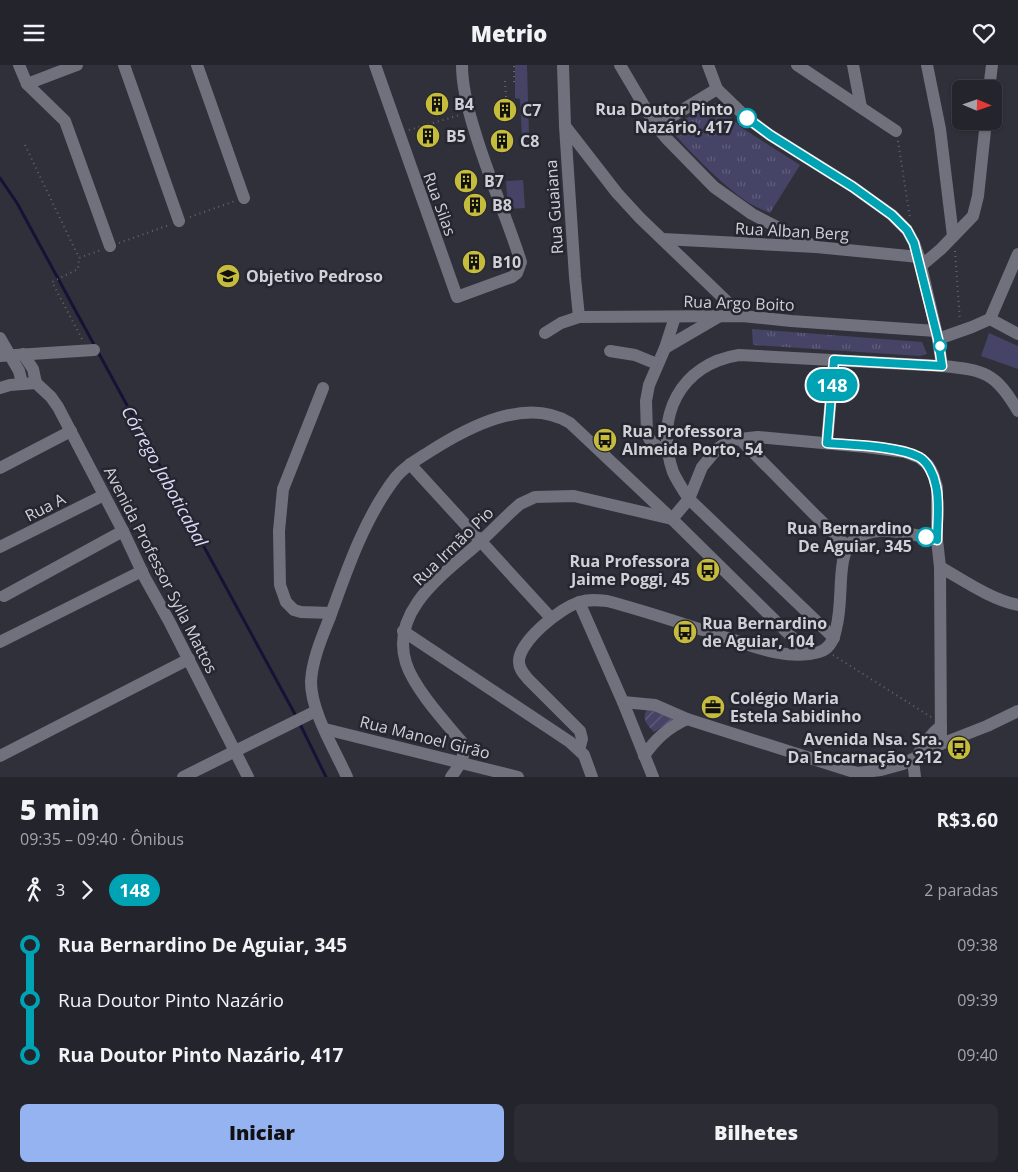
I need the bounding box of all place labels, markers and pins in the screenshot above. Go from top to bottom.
building icon: B4 [424,91,450,117]
place label: B4 [454,93,474,115]
building icon: C7 [492,97,518,123]
place label: Rua Doutor Pinto Nazário, 417 [595,98,733,138]
place label: C7 [522,99,541,121]
marker: Rua Doutor Pinto Nazário, 417 [737,108,757,128]
building icon: B5 [415,123,441,149]
place label: B5 [446,125,466,147]
building icon: C8 [489,128,515,154]
place label: C8 [520,130,539,152]
building icon: B7 [453,168,479,194]
place label: B7 [484,170,504,192]
building icon: B8 [462,192,488,218]
place label: B8 [492,194,512,216]
building icon: B10 [461,249,487,275]
place label: B10 [492,251,521,273]
school or university icon: Objetivo Pedroso [215,263,241,289]
place label: Objetivo Pedroso [246,265,383,287]
unlabelled marker [933,339,947,353]
place label: Rua Professora Almeida Porto, 54 [622,420,763,460]
bus stop icon: Rua Professora Almeida Porto, 54 [592,427,618,453]
place label: Rua Bernardino De Aguiar, 345 [787,517,912,557]
marker: Rua Bernardino De Aguiar, 345 [916,527,936,547]
place label: Rua Professora Jaime Poggi, 45 [569,550,690,590]
bus stop icon: Rua Professora Jaime Poggi, 45 [695,557,721,583]
place label: Rua Bernardino de Aguiar, 104 [702,612,827,652]
bus stop icon: Rua Bernardino de Aguiar, 104 [672,619,698,645]
place label: Colégio Maria Estela Sabidinho [730,687,862,727]
office icon: Colégio Maria Estela Sabidinho [700,694,726,720]
place label: Avenida Nsa. Sra. Da Encarnação, 212 [788,728,942,768]
bus stop icon: Avenida Nsa. Sra. Da Encarnação, 212 [946,735,972,761]

